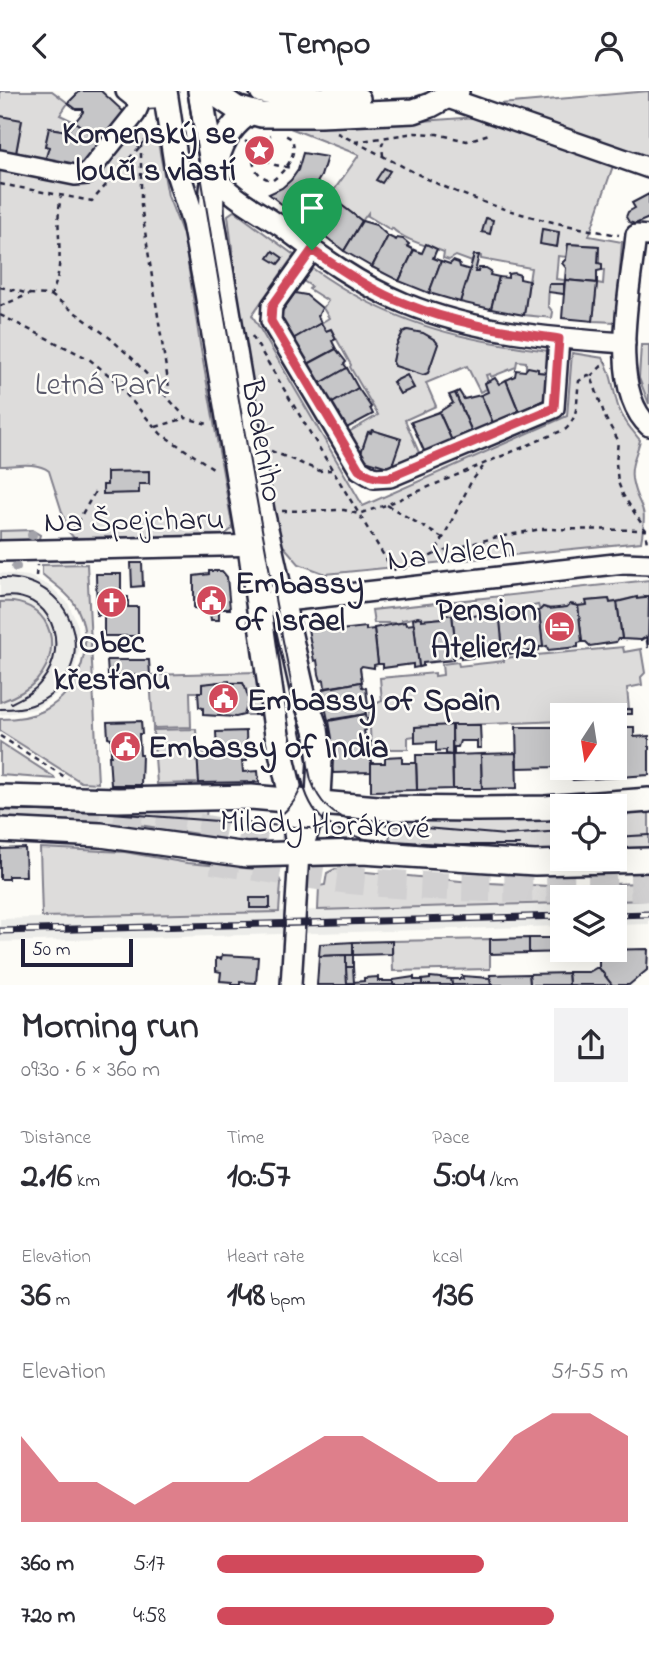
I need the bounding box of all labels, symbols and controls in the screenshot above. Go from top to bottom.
text: Tempo [279,22,370,69]
icon: back [21,27,59,65]
icon: person [590,27,628,65]
place label: Komenský se loučí s vlastí [62,112,238,196]
place icon: Komenský se loučí s vlastí [242,133,276,167]
pin [282,178,342,250]
icon: arrive [293,189,331,227]
park label: Letná Park [35,363,170,410]
street label: Badeniho [226,374,295,506]
street label: Na Špejcharu [43,497,225,548]
street label: Na Valech [385,525,518,586]
place label: Embassy of Israel [235,562,364,646]
public building icon: Embassy of Israel [195,583,229,617]
church icon: Obec křesťanů [95,585,129,619]
place label: Pension Atelier12 [431,589,537,673]
hotel icon: Pension Atelier12 [543,610,577,644]
place label: Obec křesťanů [54,621,170,705]
place label: Embassy of Spain [247,679,500,727]
public building icon: Embassy of Spain [207,682,241,716]
north arrow [550,703,626,781]
map controls [550,703,627,962]
place label: Embassy of India [148,726,389,774]
public building icon: Embassy of India [108,729,142,763]
button: locate [550,794,627,871]
street label: Milady Horákové [219,799,431,854]
button: layers [550,885,627,962]
scale bar [21,936,133,968]
text: 50 m [32,937,71,964]
text: Morning run [21,1000,199,1056]
button: share [554,1008,628,1082]
text: 09:30 · 6 × 360 m [21,1054,160,1087]
text: Distance [21,1125,91,1152]
text: Time [227,1125,264,1152]
text: Pace [432,1125,469,1152]
text: 2.16 [21,1152,72,1203]
text: 10:57 [227,1152,290,1203]
text: 5:04 [432,1152,485,1203]
text: km [72,1168,100,1195]
text: /km [485,1168,519,1195]
text: Elevation [21,1244,91,1271]
text: Heart rate [227,1244,305,1271]
text: kcal [432,1244,463,1271]
text: 36 [21,1271,51,1322]
text: 148 [227,1271,265,1322]
text: 136 [432,1271,473,1322]
text: m [51,1287,70,1314]
text: bpm [265,1287,305,1314]
text: Elevation [21,1356,106,1389]
text: 51–55 m [551,1356,628,1389]
text: 360 m [21,1548,74,1581]
text: 5:17 [133,1548,165,1581]
text: 720 m [21,1600,75,1633]
text: 4:58 [133,1600,166,1633]

